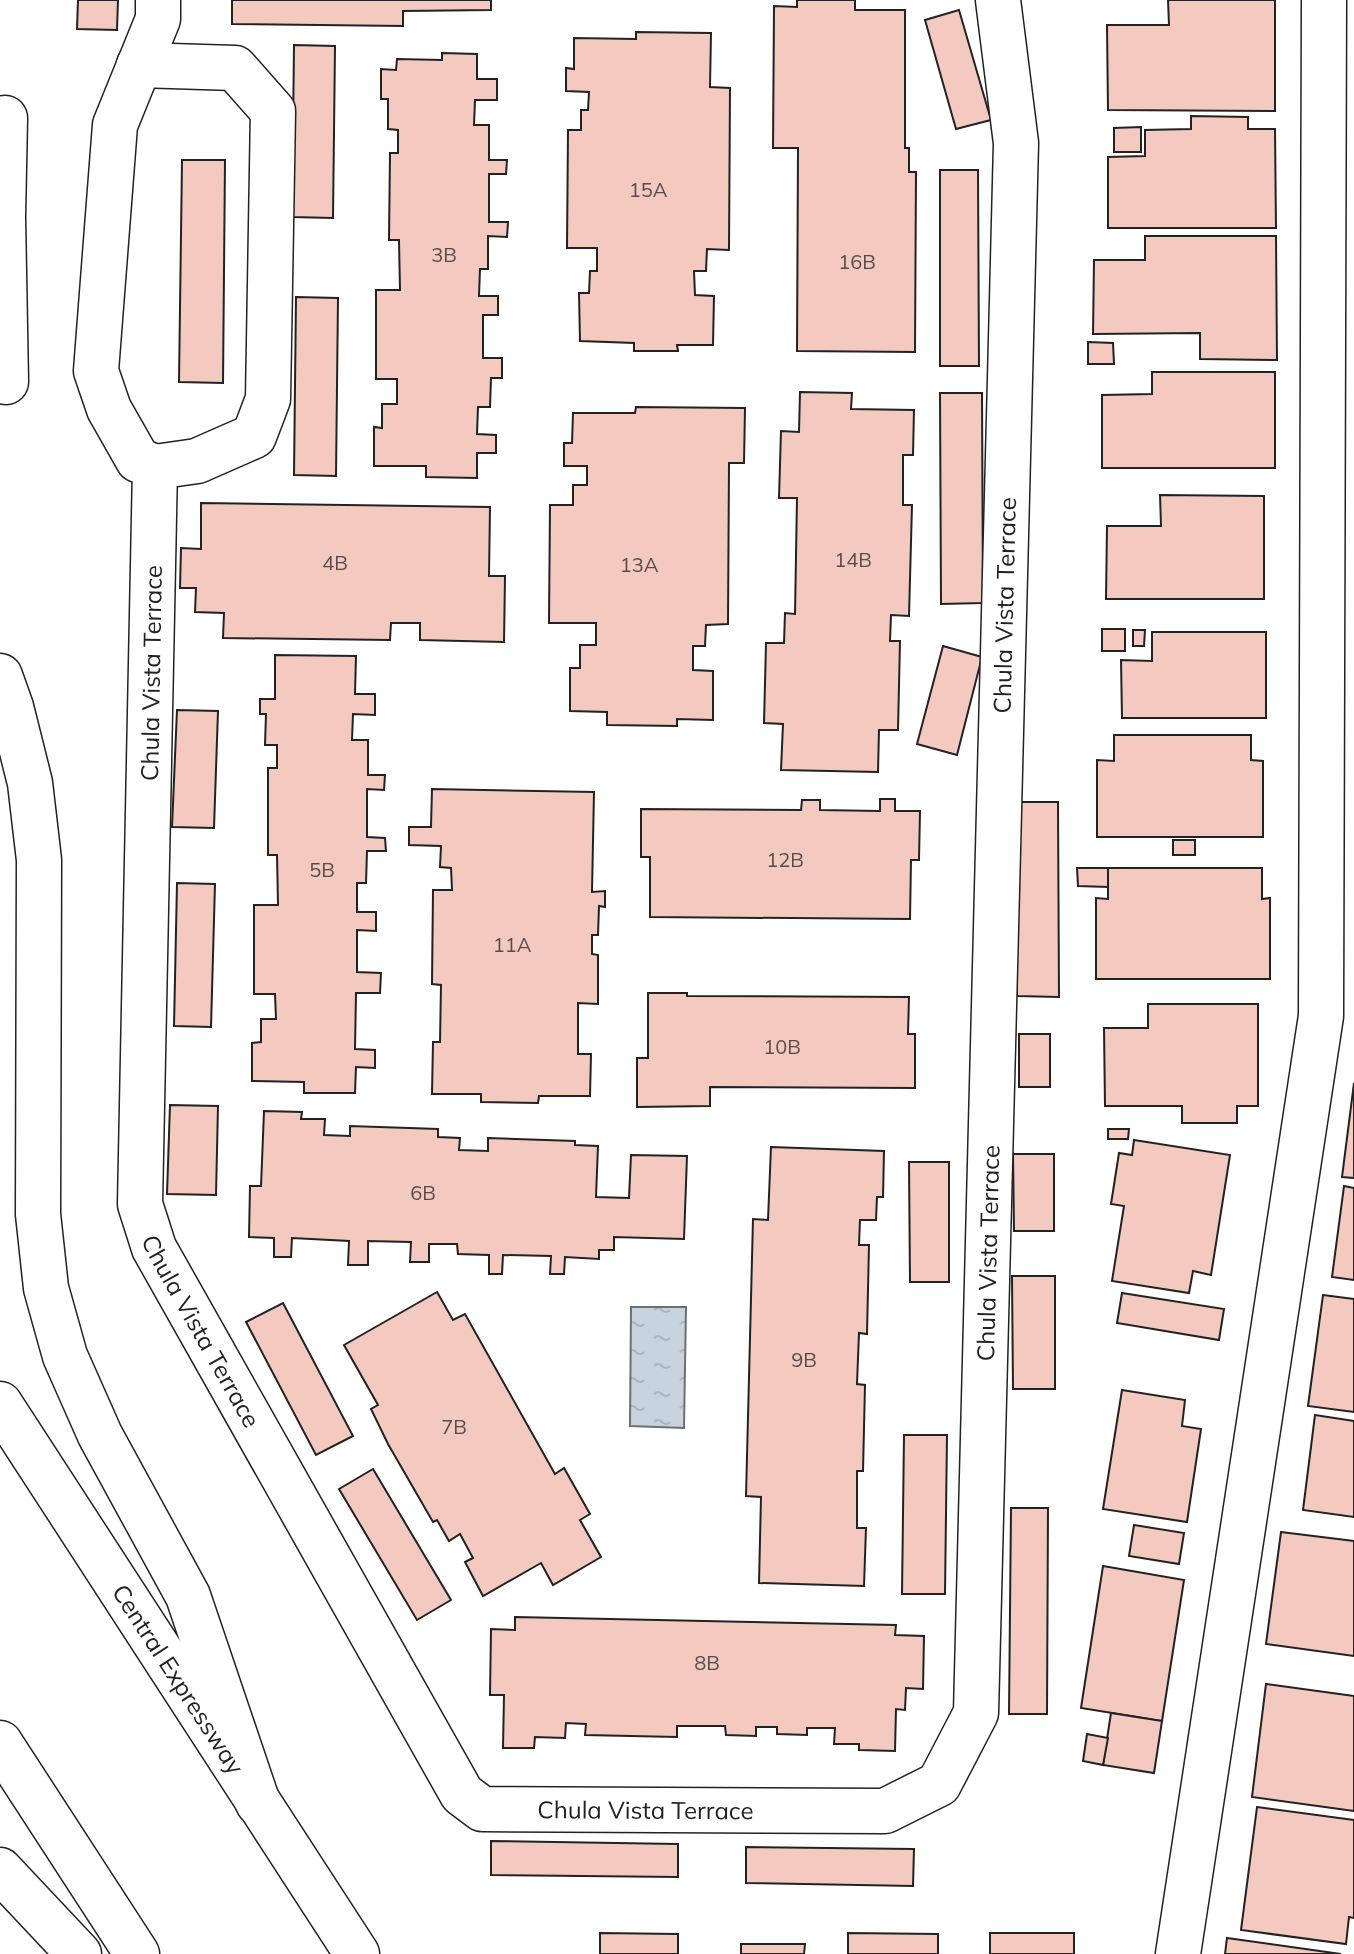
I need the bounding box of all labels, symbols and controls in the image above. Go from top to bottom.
house number: 15A [629,177,668,202]
house number: 3B [431,242,457,267]
house number: 16B [838,249,876,274]
street label: Chula Vista Terrace [986,497,1022,714]
house number: 14B [834,547,872,572]
house number: 4B [322,550,348,575]
house number: 13A [620,552,659,577]
street label: Chula Vista Terrace [134,565,168,781]
house number: 12B [766,847,804,872]
house number: 5B [309,857,335,882]
house number: 11A [493,932,532,957]
house number: 10B [763,1034,801,1059]
street label: Chula Vista Terrace [970,1145,1005,1362]
house number: 6B [410,1180,436,1205]
street label: Chula Vista Terrace [136,1231,267,1433]
house number: 9B [791,1347,817,1372]
house number: 7B [441,1414,467,1439]
street label: Central Expressway [106,1579,251,1780]
house number: 8B [694,1650,720,1675]
street label: Chula Vista Terrace [537,1794,754,1825]

